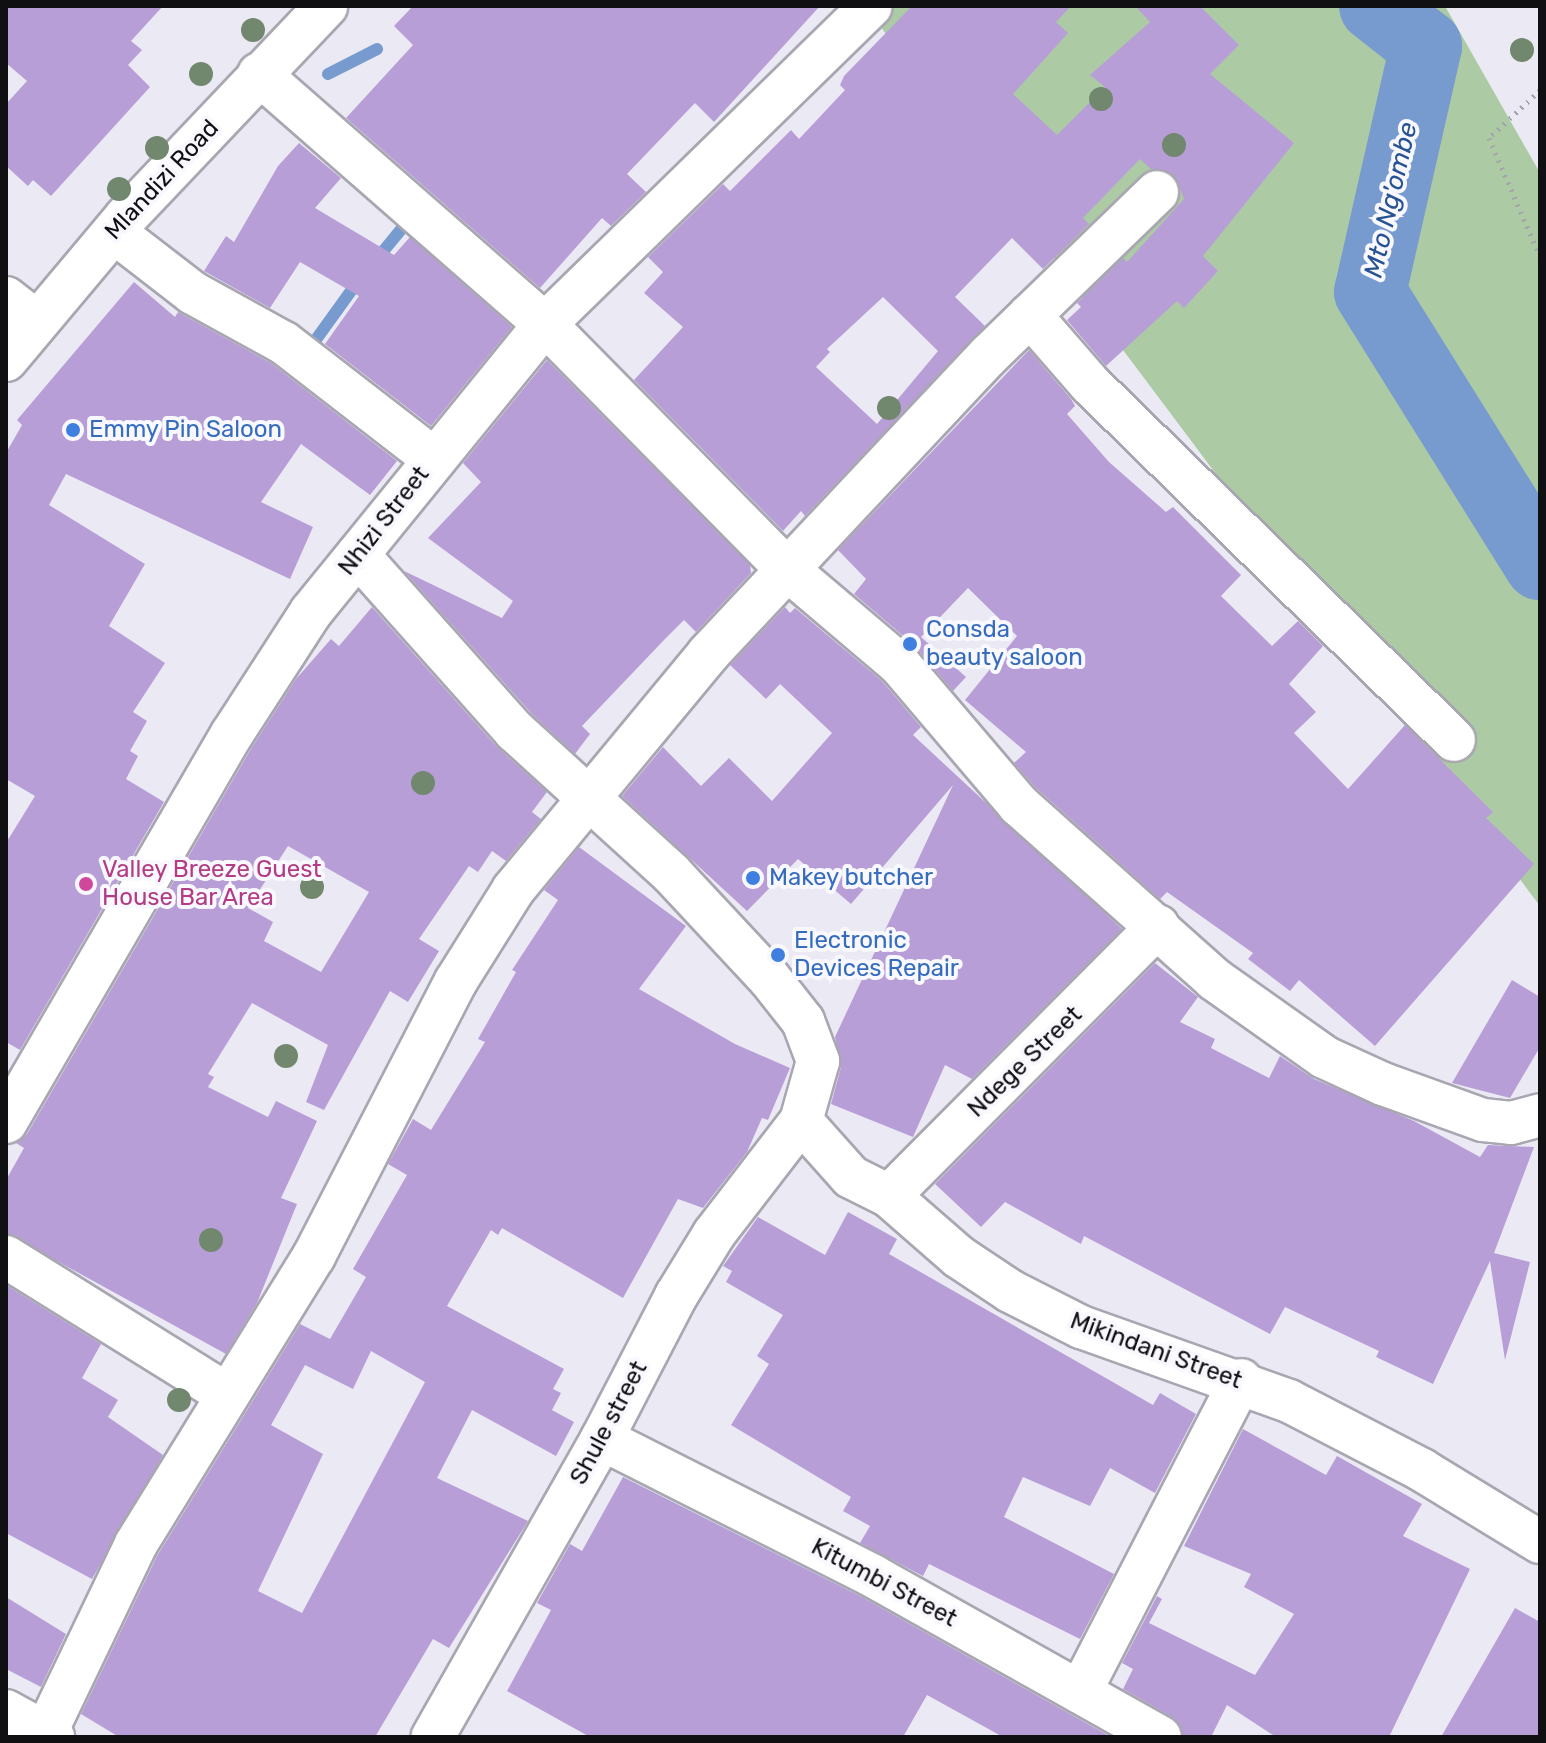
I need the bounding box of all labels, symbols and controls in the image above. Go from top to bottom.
street label: Mlandizi Road [99,114,225,246]
water label: Mto Ng'ombe [1358,119,1424,281]
place label: Emmy Pin Saloon [89,416,283,444]
marker: Emmy Pin Saloon [64,421,82,439]
street label: Nhizi Street [333,461,435,581]
place label: Consda beauty saloon [926,616,1083,672]
marker: Consda beauty saloon [901,635,919,653]
place label: Valley Breeze Guest House Bar Area [102,856,322,912]
place label: Makey butcher [769,864,934,892]
marker: Makey butcher [744,869,762,887]
marker: Valley Breeze Guest House Bar Area [77,875,95,893]
place label: Electronic Devices Repair [794,927,959,983]
marker: Electronic Devices Repair [769,946,787,964]
street label: Ndege Street [962,1000,1088,1124]
street label: Mikindani Street [1066,1307,1246,1395]
street label: Shule street [564,1356,654,1490]
street label: Kitumbi Street [806,1533,962,1633]

